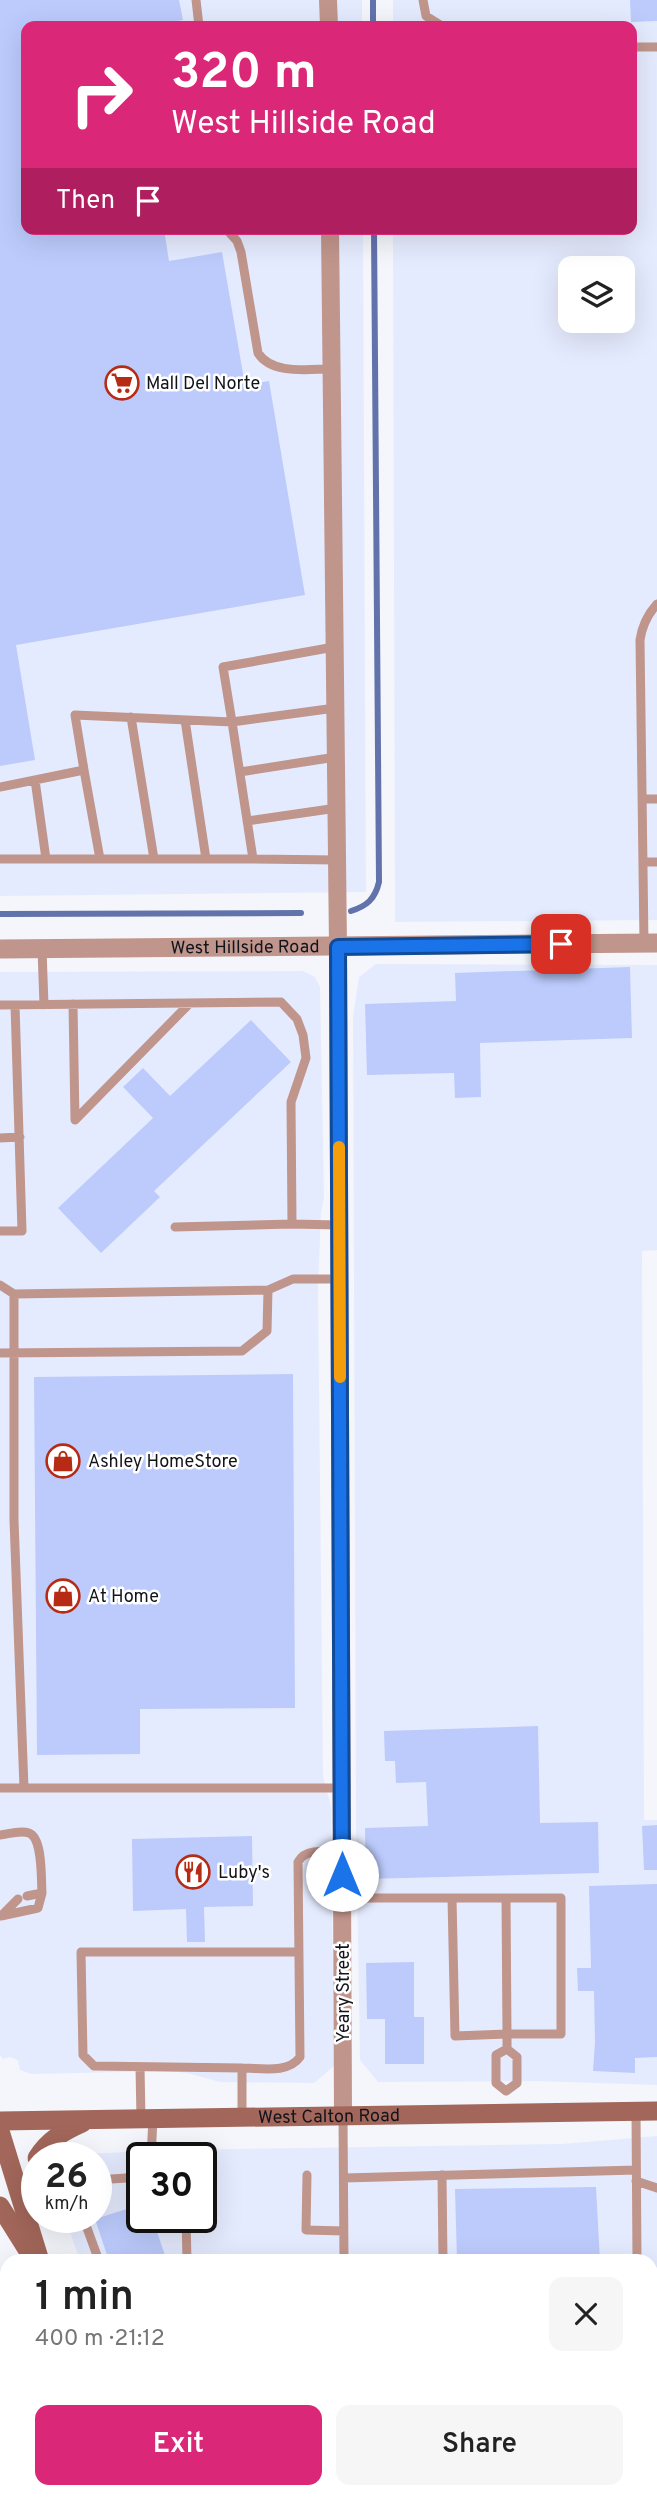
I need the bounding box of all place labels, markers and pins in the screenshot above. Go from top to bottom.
supermarket icon: Mall Del Norte [103,364,141,402]
place label: Mall Del Norte [146,373,260,396]
pin [531,914,591,974]
shop icon: Ashley HomeStore [44,1442,82,1480]
place label: Ashley HomeStore [88,1451,238,1474]
shop icon: At Home [44,1577,82,1615]
place label: At Home [88,1586,159,1609]
restaurant icon: Luby's [174,1853,212,1891]
place label: Luby's [218,1862,270,1885]

